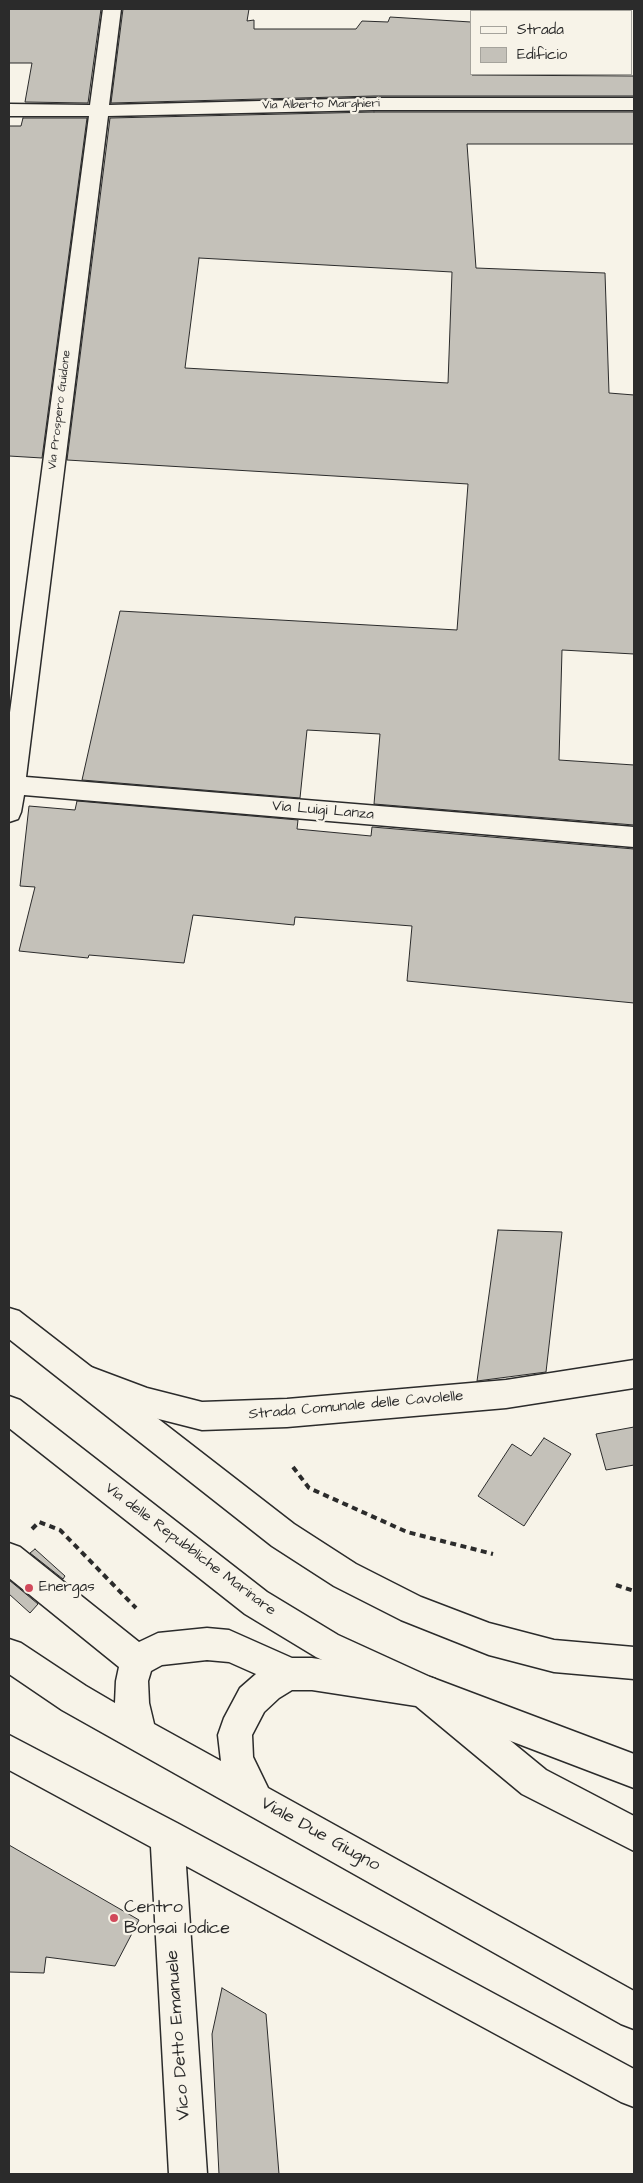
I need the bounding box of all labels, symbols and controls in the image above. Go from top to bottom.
legend [470,10,633,75]
text: Strada [517,19,564,40]
text: Edificio [517,44,567,65]
street label: Via Alberto Marghieri [262,97,380,113]
street label: Via Prospero Guidone [46,349,74,471]
street label: Via Luigi Lanza [271,798,375,824]
street label: Strada Comunale delle Cavolelle [248,1388,464,1424]
street label: Via delle Repubbliche Marinare [101,1480,279,1620]
place label: Energas [39,1579,95,1597]
marker: Energas [23,1582,35,1594]
street label: Viale Due Giugno [256,1793,384,1877]
place label: Centro Bonsai Iodice [124,1897,230,1940]
marker: Centro Bonsai Iodice [108,1912,120,1924]
street label: Vico Detto Emanuele [162,1949,196,2121]

